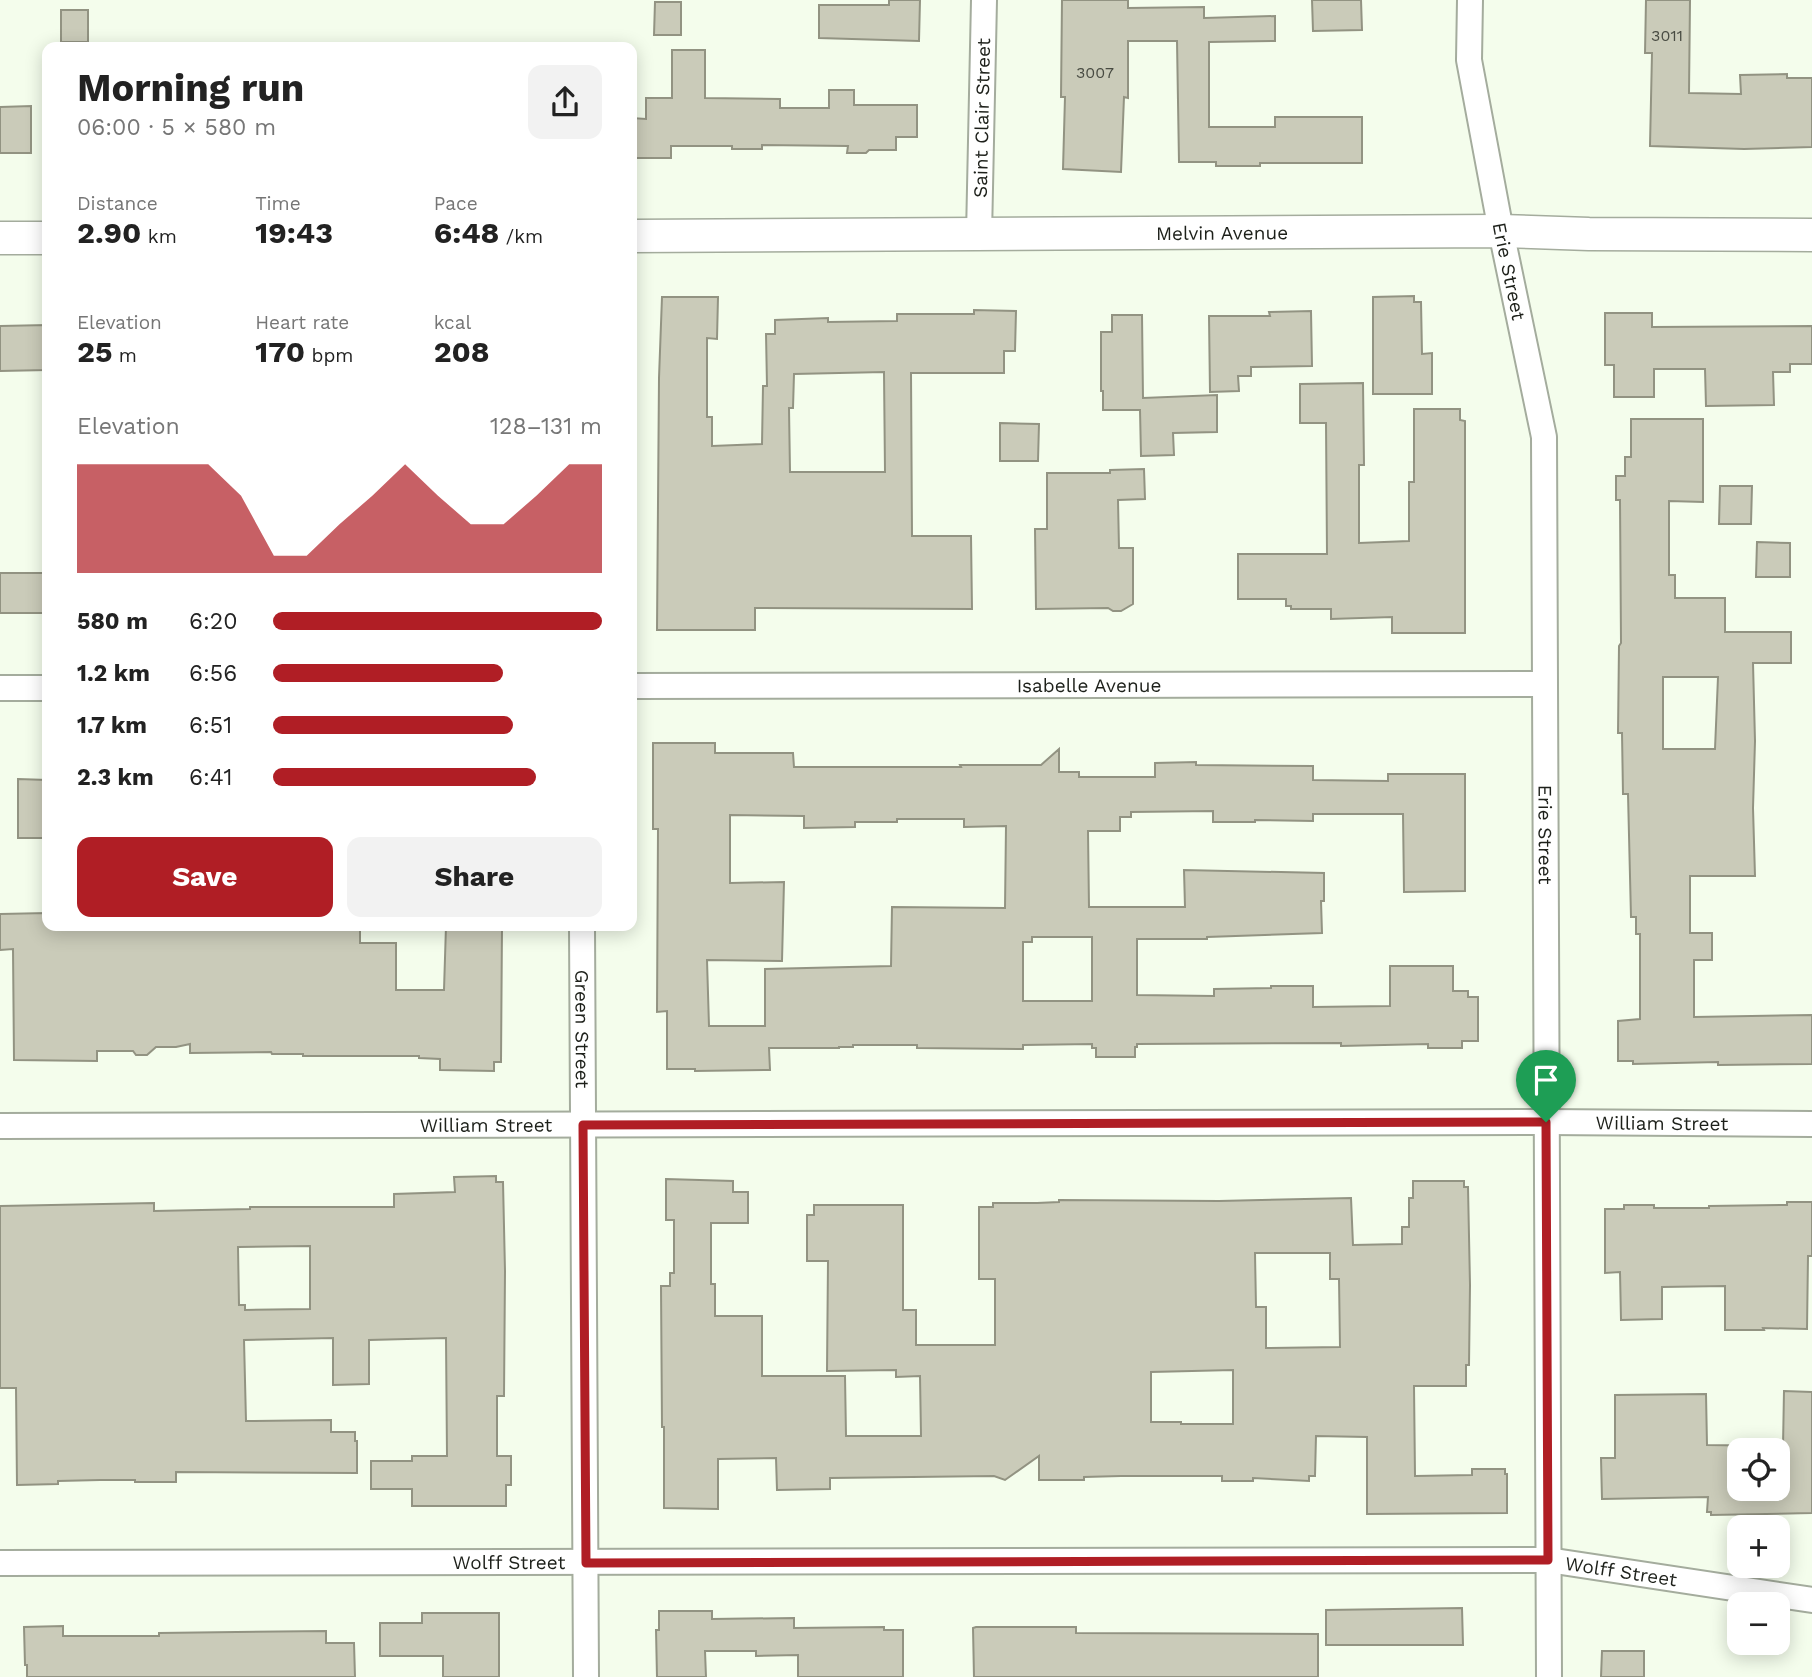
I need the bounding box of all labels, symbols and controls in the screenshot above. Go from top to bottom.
house number: 3011 [1651,26,1683,45]
street label: Saint Clair Street [969,38,995,198]
house number: 3007 [1076,63,1114,82]
button: share [528,65,602,139]
text: Morning run [77,66,304,110]
text: 06:00 · 5 × 580 m [77,114,276,141]
text: Distance [77,192,158,215]
text: Time [255,192,301,215]
text: Pace [434,192,478,215]
text: 2.90 [77,215,141,250]
text: 19:43 [255,215,333,250]
text: 6:48 [434,215,499,250]
street label: Erie Street [1488,220,1530,322]
street label: Melvin Avenue [1156,221,1288,245]
text: km [141,225,177,248]
text: /km [499,225,543,248]
text: Elevation [77,311,162,334]
text: Heart rate [255,311,349,334]
text: kcal [434,311,471,334]
text: 25 [77,334,112,369]
text: 170 [255,334,305,369]
text: 208 [434,334,490,369]
text: m [112,344,137,367]
text: bpm [305,344,353,367]
text: Elevation [77,413,180,440]
text: 128–131 m [490,413,602,440]
text: 580 m [77,608,148,635]
text: 6:20 [189,608,238,635]
text: 1.2 km [77,660,150,687]
text: 6:56 [189,660,237,687]
street label: Isabelle Avenue [1017,674,1161,697]
text: 1.7 km [77,712,147,739]
text: 6:51 [189,712,232,739]
text: 2.3 km [77,764,154,791]
text: 6:41 [189,764,232,791]
street label: Erie Street [1533,785,1557,884]
button: Save [77,837,333,917]
button: Share [347,837,602,917]
street label: Green Street [570,970,594,1088]
pin [1516,1050,1576,1122]
icon: arrive [1527,1061,1565,1099]
street label: William Street [1596,1111,1728,1135]
street label: William Street [420,1114,552,1137]
map controls [1727,1438,1790,1655]
button: locate [1727,1438,1790,1501]
button: + [1727,1515,1790,1578]
street label: Wolff Street [453,1551,565,1574]
street label: Wolff Street [1564,1552,1679,1591]
button: − [1727,1592,1790,1655]

